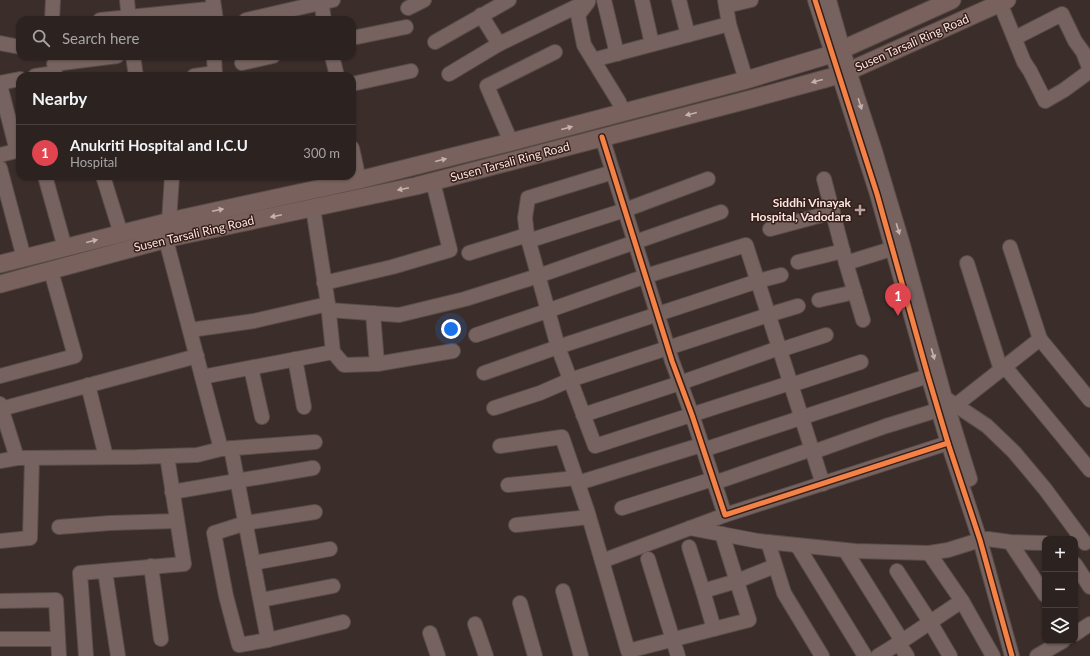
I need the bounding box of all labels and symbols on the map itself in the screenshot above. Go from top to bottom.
street label: Susen Tarsali Ring Road [853,11,971,74]
one-way arrow [811,78,823,84]
one-way arrow [857,99,863,111]
one-way arrow [685,112,697,118]
one-way arrow [560,124,573,130]
street label: Susen Tarsali Ring Road [449,138,571,185]
one-way arrow [434,156,447,162]
one-way arrow [397,186,409,192]
place label: Siddhi Vinayak Hospital, Vadodara [750,195,852,224]
marker: Siddhi Vinayak Hospital, Vadodara [854,204,866,216]
one-way arrow [212,207,225,213]
street label: Susen Tarsali Ring Road [132,212,255,255]
one-way arrow [269,213,282,219]
one-way arrow [895,223,901,235]
one-way arrow [86,238,98,244]
pin: 1 [885,283,911,316]
your location [441,319,461,339]
one-way arrow [930,348,936,360]

